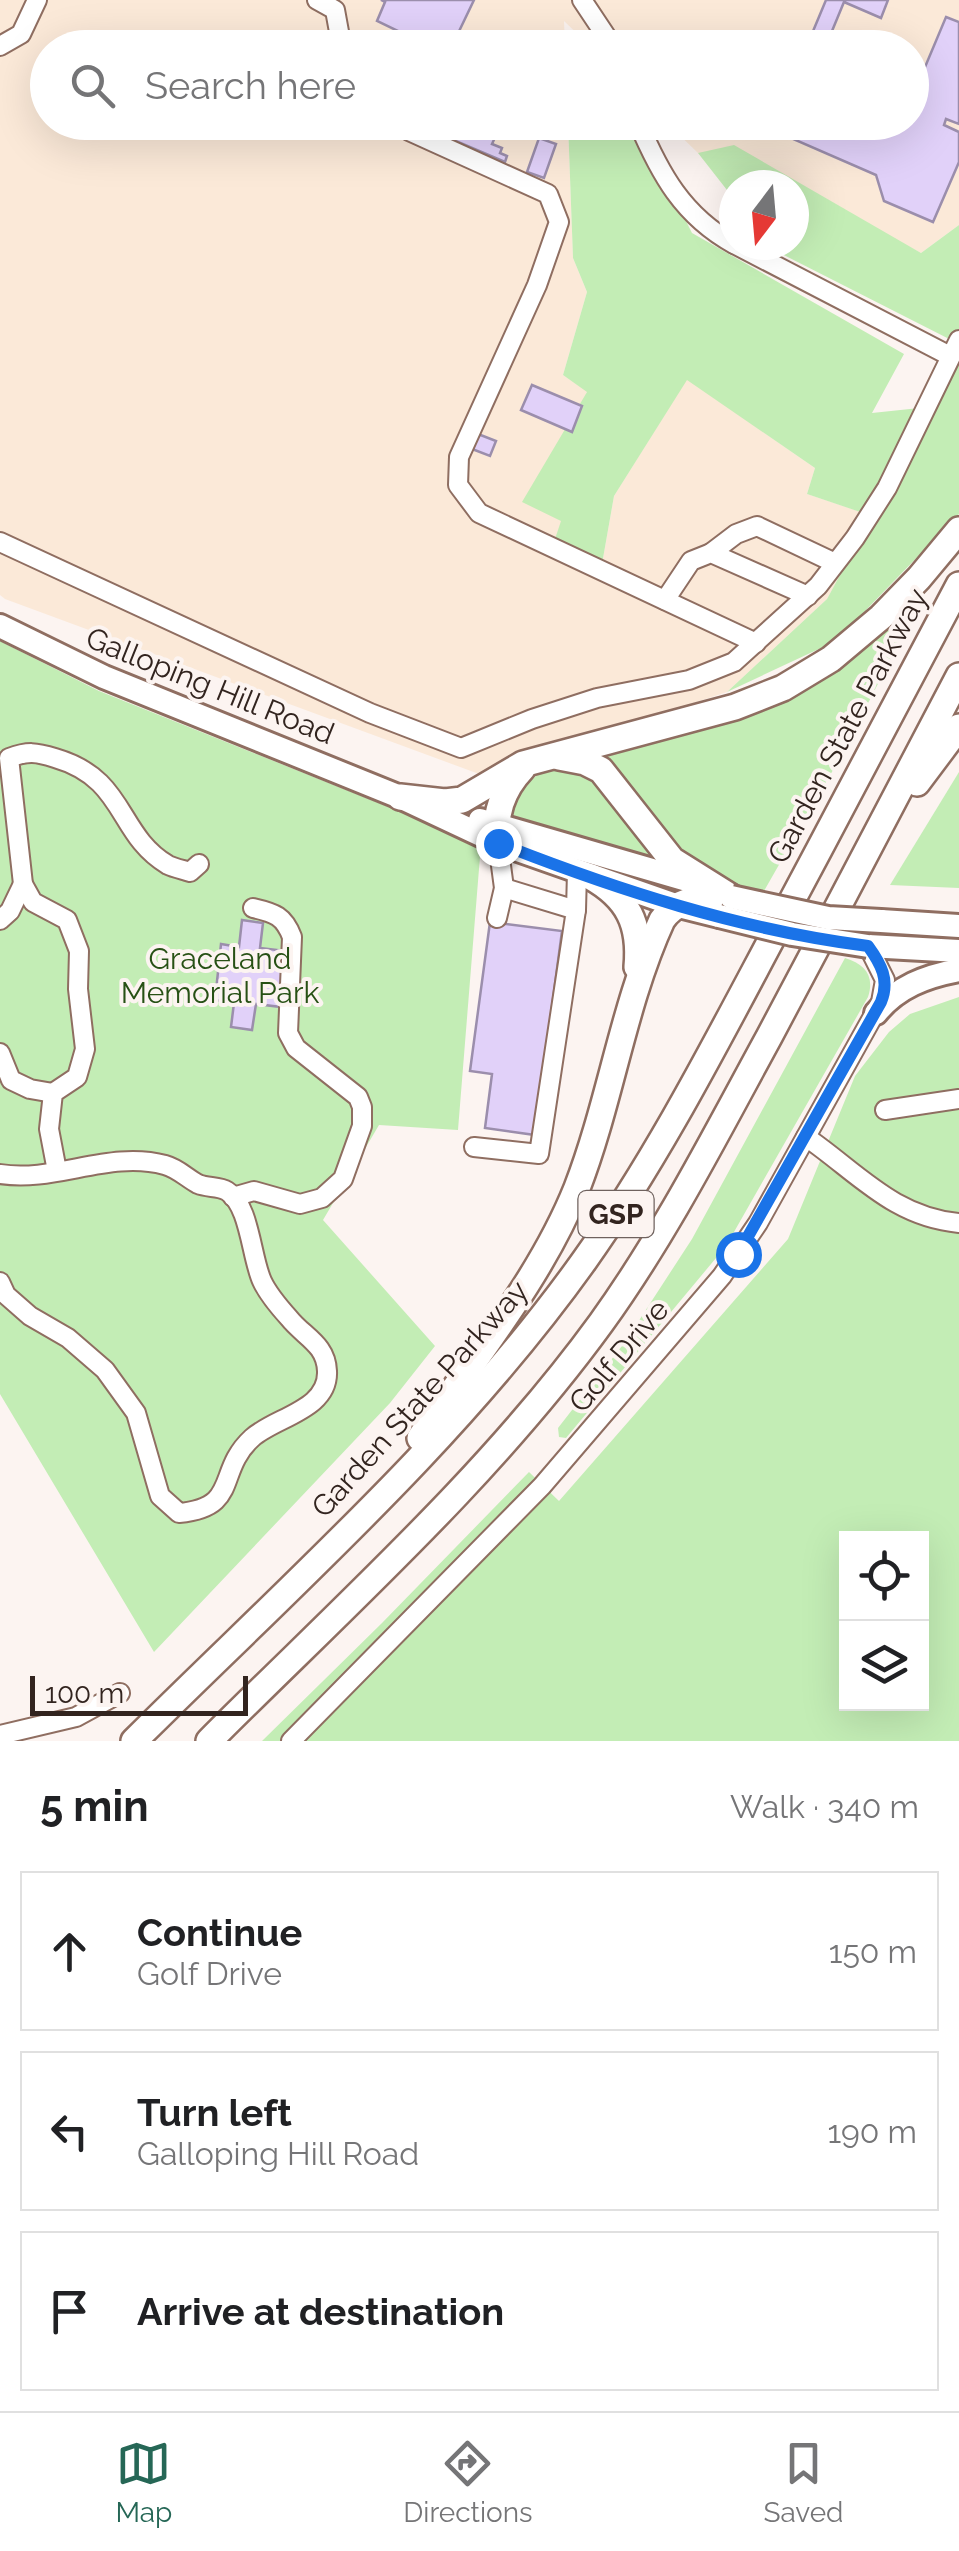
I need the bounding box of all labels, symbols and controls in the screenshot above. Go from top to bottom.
search box [30,30,929,140]
icon: search [65,58,120,113]
text: Search here [145,63,356,108]
north arrow [719,170,809,260]
street label: Garden State Parkway [760,582,935,869]
street label: Galloping Hill Road [81,620,339,751]
route end [476,821,522,867]
park label: Graceland Memorial Park [121,941,319,1010]
road number: GSP [578,1191,654,1237]
route start [716,1232,762,1278]
street label: Garden State Parkway [304,1273,535,1524]
street label: Golf Drive [562,1292,676,1419]
map controls [839,1531,929,1711]
button: locate [839,1531,929,1621]
button: layers [839,1621,929,1711]
scale bar [30,1671,248,1716]
text: 100 m [45,1677,124,1710]
text: 5 min [40,1782,149,1831]
text: Walk · 340 m [730,1788,919,1825]
text: Continue [137,1910,302,1955]
icon: ahead [42,1924,97,1979]
text: 150 m [829,1933,917,1970]
text: Golf Drive [137,1955,282,1992]
text: Turn left [137,2090,292,2135]
icon: left [42,2104,97,2159]
text: 190 m [827,2113,917,2150]
text: Galloping Hill Road [137,2135,419,2172]
icon: arrive [42,2284,97,2339]
text: Arrive at destination [137,2289,504,2334]
tab: Map [115,2436,172,2529]
tab: Directions [403,2436,533,2529]
tab: Saved [763,2436,844,2529]

